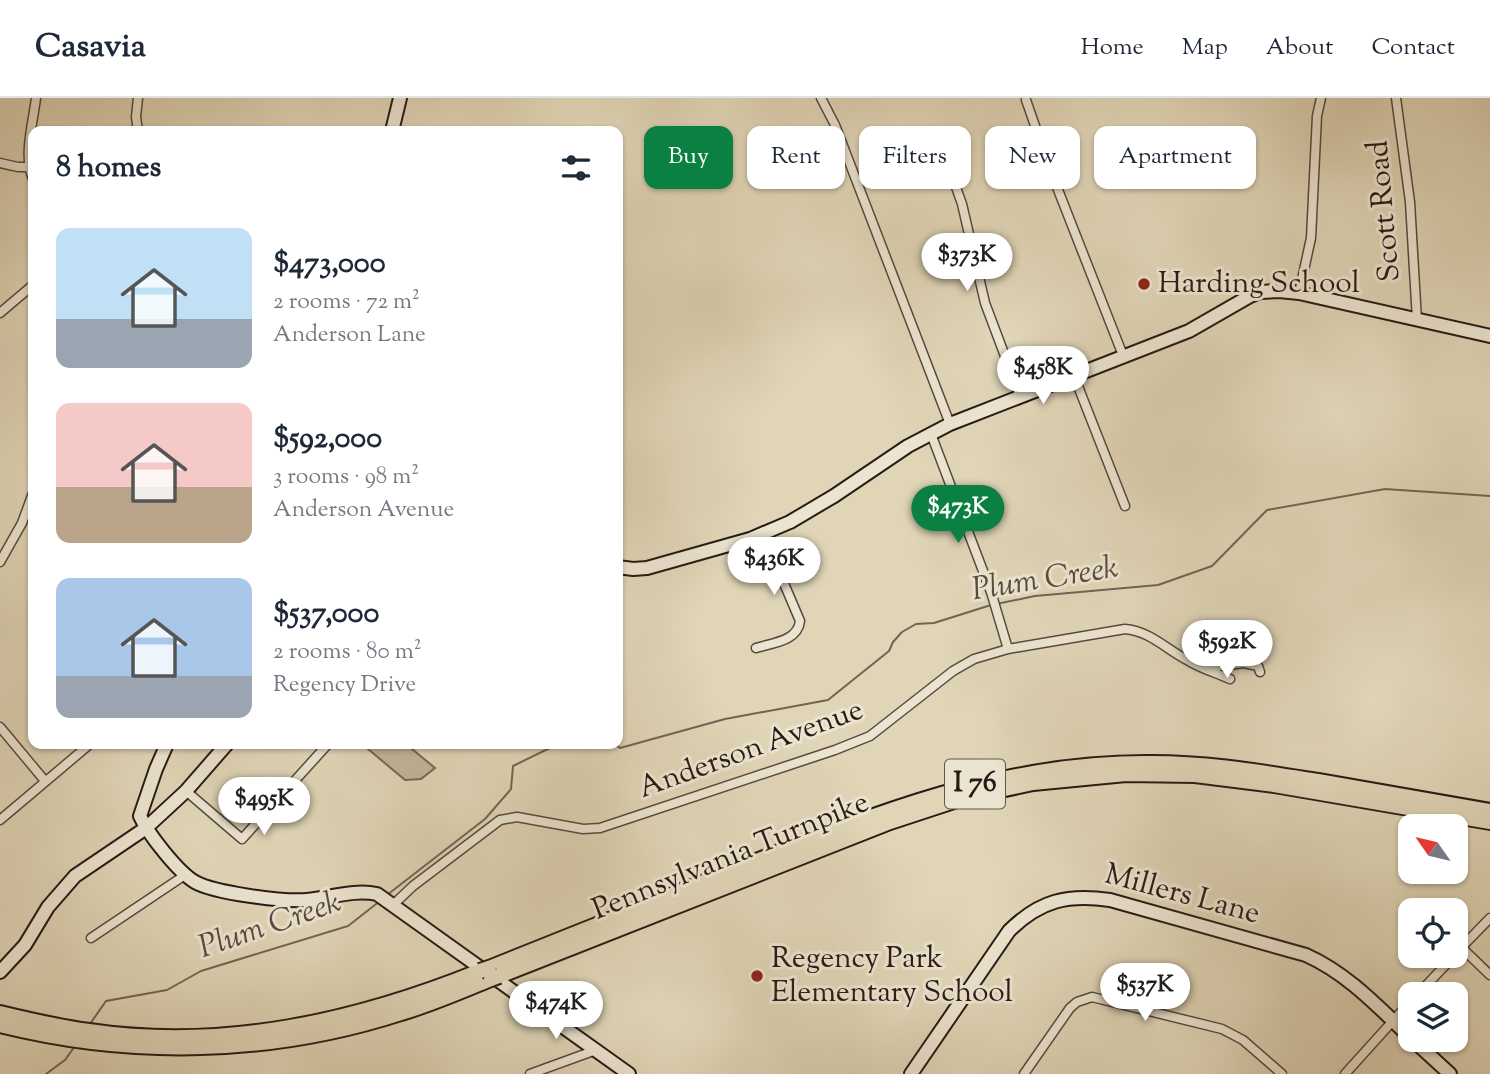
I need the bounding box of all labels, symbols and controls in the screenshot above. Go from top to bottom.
text: Casavia [35,24,146,72]
text: Home [1081,31,1144,65]
text: Map [1182,31,1228,65]
text: About [1266,31,1333,65]
text: Contact [1371,31,1455,65]
chip: Buy [644,126,733,189]
chip: Rent [747,126,845,189]
chip: Filters [859,126,971,189]
chip: New [985,126,1080,189]
chip: Apartment [1094,126,1256,189]
street label: Scott Road [1357,138,1413,284]
text: 8 homes [56,147,161,190]
icon: filters [557,149,595,187]
pin: $373K [918,234,1016,293]
text: $373K [937,239,997,272]
text: $473,000 [273,243,386,286]
icon: home [112,256,196,340]
place label: Harding School [1158,263,1360,306]
marker: Harding School [1136,276,1152,292]
text: 2 rooms · 72 m² [273,286,420,319]
text: Anderson Lane [273,319,426,352]
pin: $458K [994,346,1092,406]
text: $458K [1013,352,1073,385]
text: $592,000 [273,418,382,461]
icon: home [112,431,196,515]
text: 3 rooms · 98 m² [273,461,419,494]
pin: $473K [909,486,1007,545]
text: $473K [927,491,989,524]
text: Anderson Avenue [273,494,454,527]
pin: $436K [725,538,823,597]
text: $436K [743,543,805,576]
water label: Plum Creek [969,546,1121,614]
text: $537,000 [273,593,379,636]
icon: home [112,606,196,690]
pin: $592K [1178,620,1276,680]
text: $592K [1198,626,1256,659]
text: 2 rooms · 80 m² [273,636,421,669]
text: Regency Drive [273,669,416,702]
street label: Anderson Avenue [633,689,869,811]
road number: I 76 [945,760,1005,808]
pin: $495K [215,778,313,837]
street label: Pennsylvania Turnpike [586,782,876,932]
text: $495K [234,783,294,816]
north arrow [1398,814,1468,884]
map controls [1398,814,1468,1052]
street label: Millers Lane [1100,854,1264,936]
water label: Plum Creek [193,880,347,972]
button: locate [1398,898,1468,968]
place label: Regency Park Elementary School [771,938,1013,1015]
pin: $537K [1096,964,1194,1023]
marker: Regency Park Elementary School [749,968,765,984]
text: $537K [1116,969,1174,1002]
pin: $474K [507,982,605,1041]
button: layers [1398,982,1468,1052]
text: $474K [525,987,587,1020]

